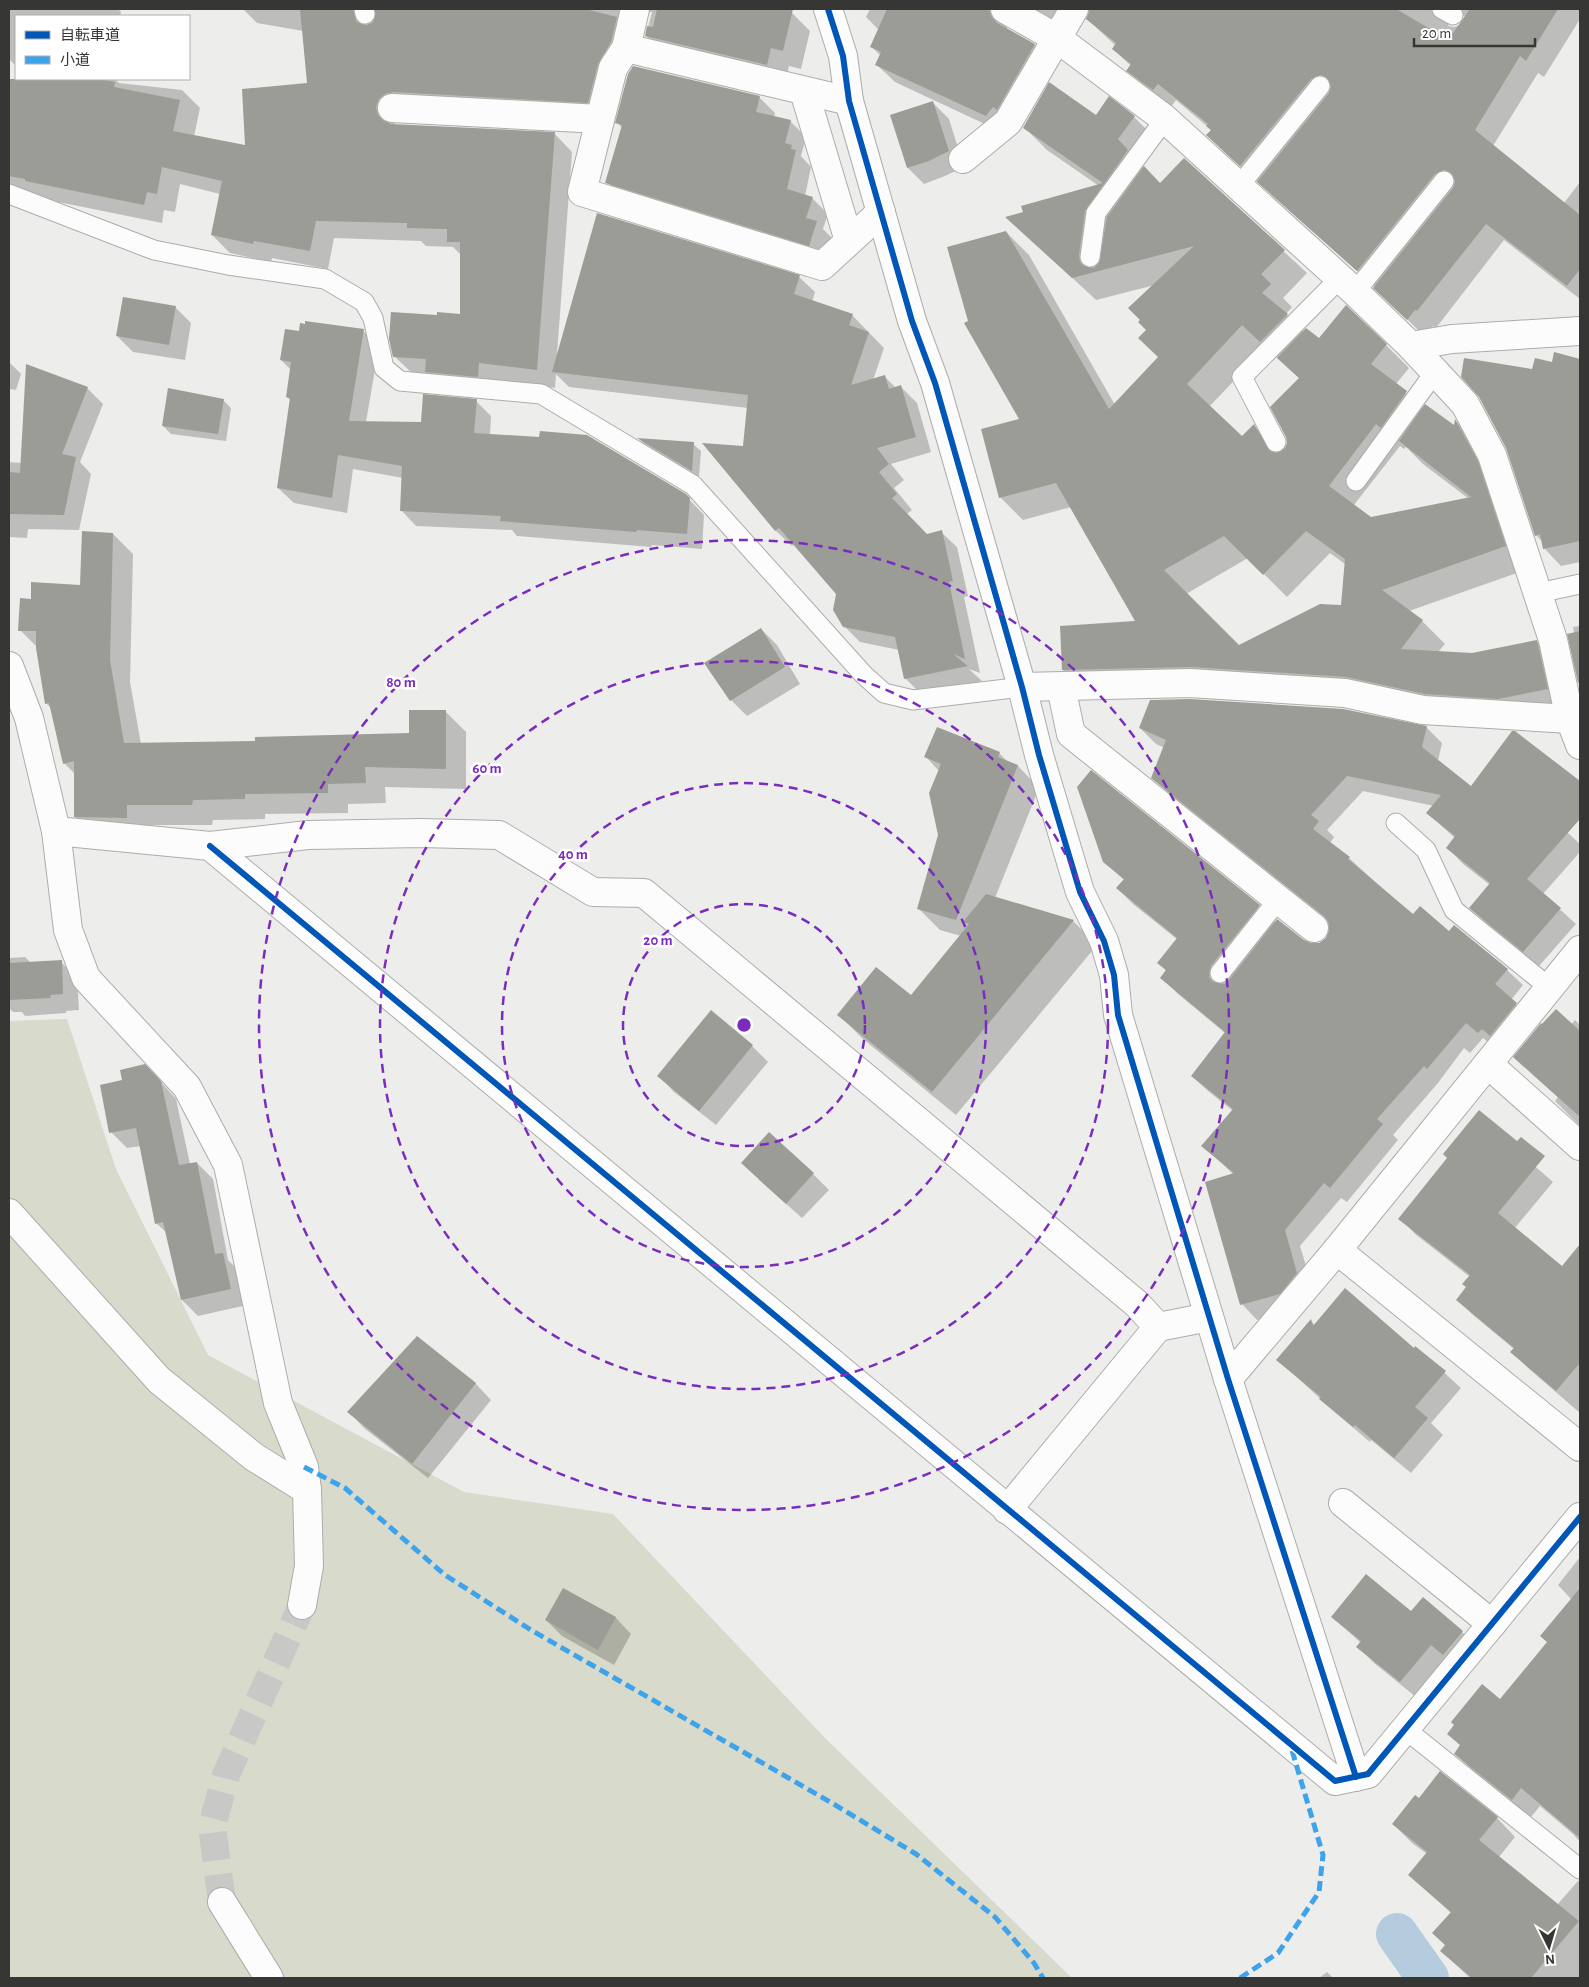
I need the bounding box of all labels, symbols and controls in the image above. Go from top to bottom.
legend [15,15,190,80]
scale bar [1414,15,1535,47]
text: 20 m [1422,26,1451,41]
text: 自転車道 [60,27,120,43]
text: 小道 [60,52,90,68]
text: 80 m [386,675,416,690]
text: 60 m [472,761,502,776]
text: 40 m [558,847,588,862]
text: 20 m [643,933,673,948]
centre of rings [735,1016,753,1034]
north arrow [1524,1922,1574,1972]
text: N [1545,1952,1556,1966]

